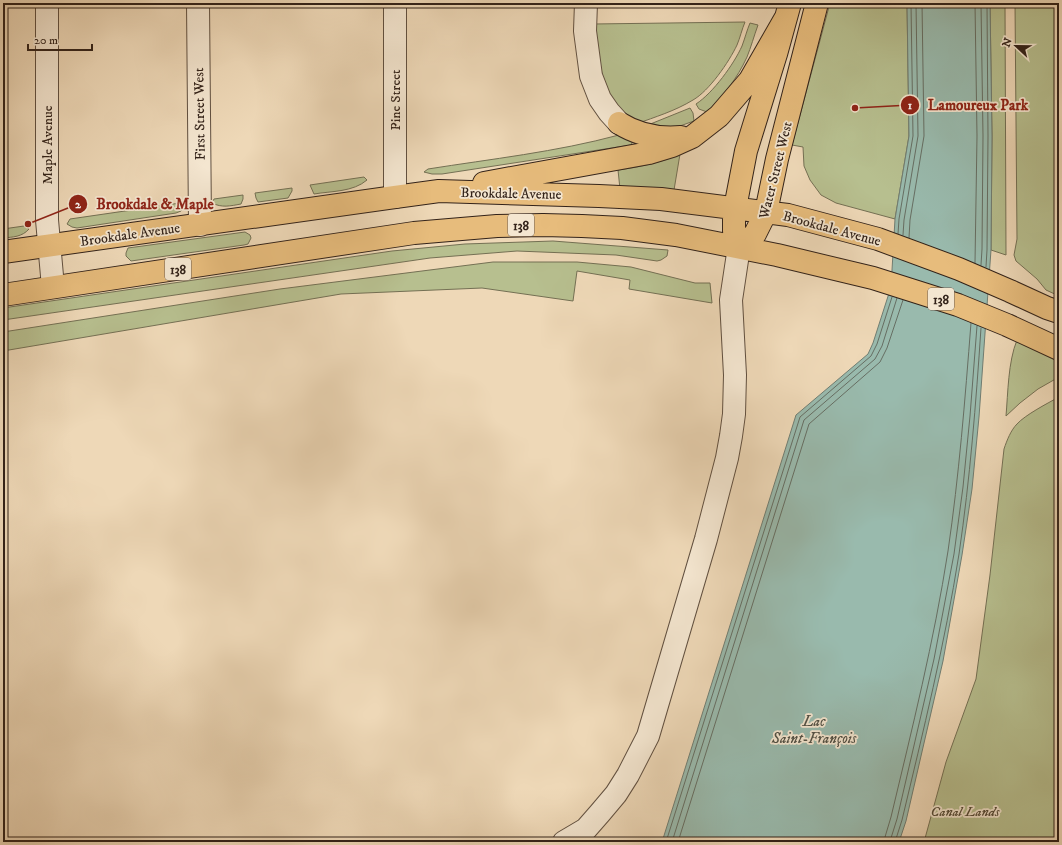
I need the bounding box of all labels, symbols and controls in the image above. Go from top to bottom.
scale bar [28,26,92,52]
north arrow [996,26,1036,66]
text: 20 m [34,33,58,48]
text: N [999,36,1016,49]
street label: First Street West [190,67,210,161]
street label: Pine Street [387,69,405,130]
callout: Lamoureux Park [900,91,1037,118]
text: Lamoureux Park [928,96,1029,115]
text: 1 [908,98,913,113]
street label: Maple Avenue [39,105,57,185]
street label: Water Street West [755,119,797,222]
street label: Brookdale Avenue [461,184,562,204]
callout: Brookdale & Maple [68,190,222,217]
text: Brookdale & Maple [96,195,215,214]
text: 2 [75,197,82,212]
street label: Brookdale Avenue [781,207,883,251]
road number: 138 [508,214,534,236]
street label: Brookdale Avenue [79,219,181,251]
road number: 138 [165,258,191,280]
road number: 138 [928,288,954,310]
water label: Lac Saint-François [771,712,857,748]
park label: Canal Lands [931,803,1000,821]

